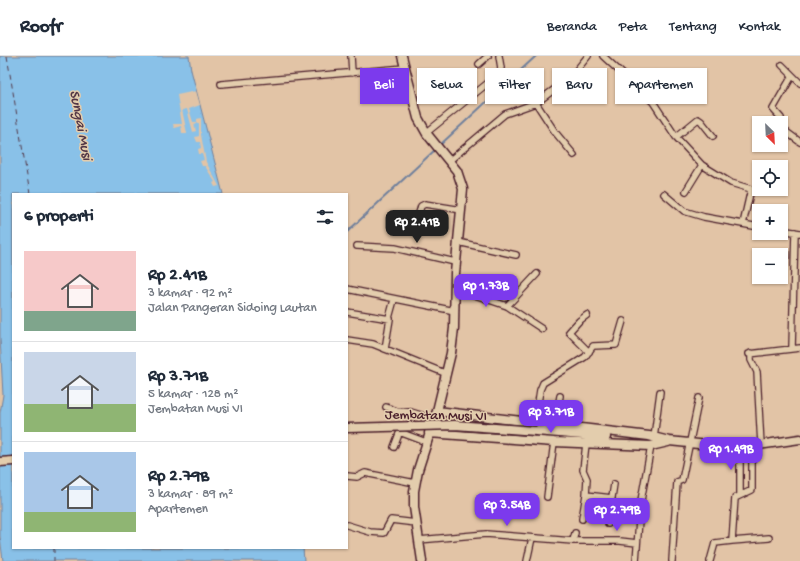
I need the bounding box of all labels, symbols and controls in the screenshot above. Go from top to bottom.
text: Roofr [20,16,62,39]
text: Beranda [547,19,597,36]
text: Peta [619,19,647,36]
text: Tentang [669,19,717,36]
text: Kontak [739,19,780,36]
chip: Beli [360,68,409,104]
chip: Sewa [417,68,477,104]
chip: Filter [485,68,544,104]
chip: Baru [552,68,607,104]
chip: Apartemen [615,68,707,104]
water label: Sungai Musi [64,89,96,164]
north arrow [752,116,788,152]
map controls [752,116,788,284]
button: locate [752,160,788,196]
button: + [752,204,788,240]
icon: filters [314,206,336,228]
text: 6 properti [24,207,94,227]
pin: Rp 2.41B [376,210,458,244]
text: Rp 2.41B [395,215,439,230]
button: − [752,248,788,284]
text: Rp 2.41B [148,266,207,286]
icon: home [56,267,104,315]
pin: Rp 1.73B [445,274,527,308]
text: Rp 1.73B [463,279,509,294]
text: 3 kamar · 92 m² [148,286,232,301]
text: Jalan Pangeran Sidoing Lautan [148,301,317,316]
text: Rp 3.71B [148,367,208,387]
icon: home [56,368,104,416]
text: 5 kamar · 128 m² [148,387,238,402]
pin: Rp 3.71B [510,400,592,434]
text: Jembatan Musi VI [148,402,243,417]
text: Rp 3.71B [528,405,574,420]
street label: Jembatan Musi VI [385,407,487,426]
pin: Rp 1.49B [690,437,772,471]
text: Rp 1.49B [709,442,753,457]
text: Rp 2.79B [148,467,209,487]
icon: home [56,468,104,516]
text: 3 kamar · 89 m² [148,487,233,502]
pin: Rp 3.54B [466,493,548,527]
text: Rp 3.54B [484,498,530,513]
pin: Rp 2.79B [576,498,658,532]
text: Apartemen [148,502,208,517]
text: Rp 2.79B [594,503,640,518]

